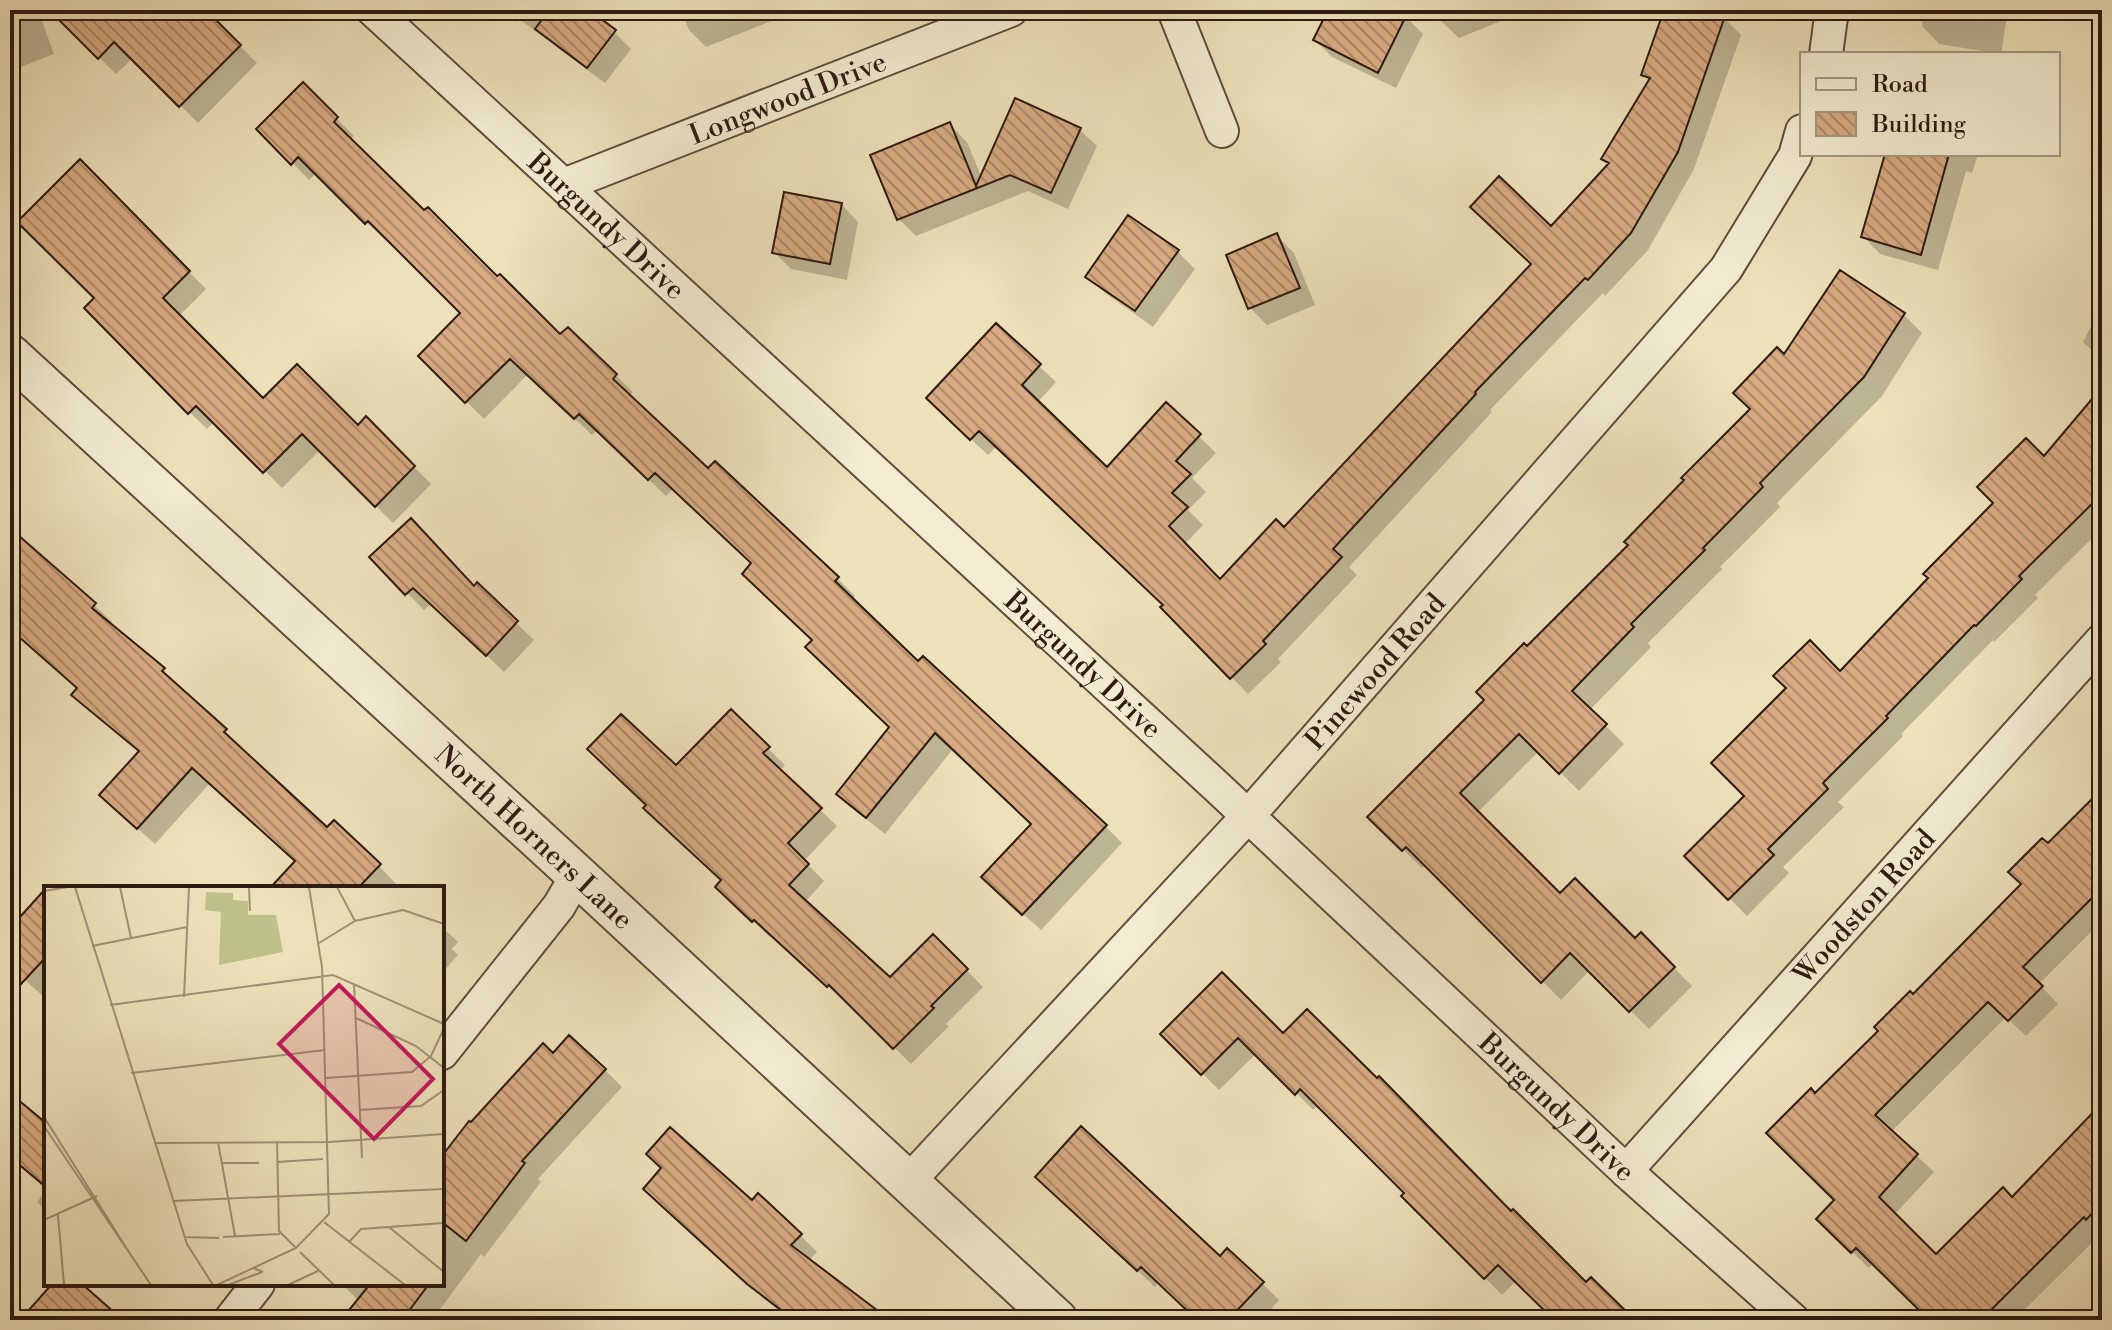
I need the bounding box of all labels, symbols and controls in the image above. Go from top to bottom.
street label: Longwood Drive [684,45,892,153]
legend [1800,52,2060,156]
text: Road [1872,70,1928,100]
text: Building [1871,110,1966,140]
street label: Burgundy Drive [519,145,692,308]
street label: Burgundy Drive [996,583,1169,747]
street label: Pinewood Road [1298,587,1454,758]
street label: North Horners Lane [427,738,640,937]
street label: Woodston Road [1786,822,1943,992]
inset map [44,886,444,1286]
street label: Burgundy Drive [1470,1025,1642,1189]

